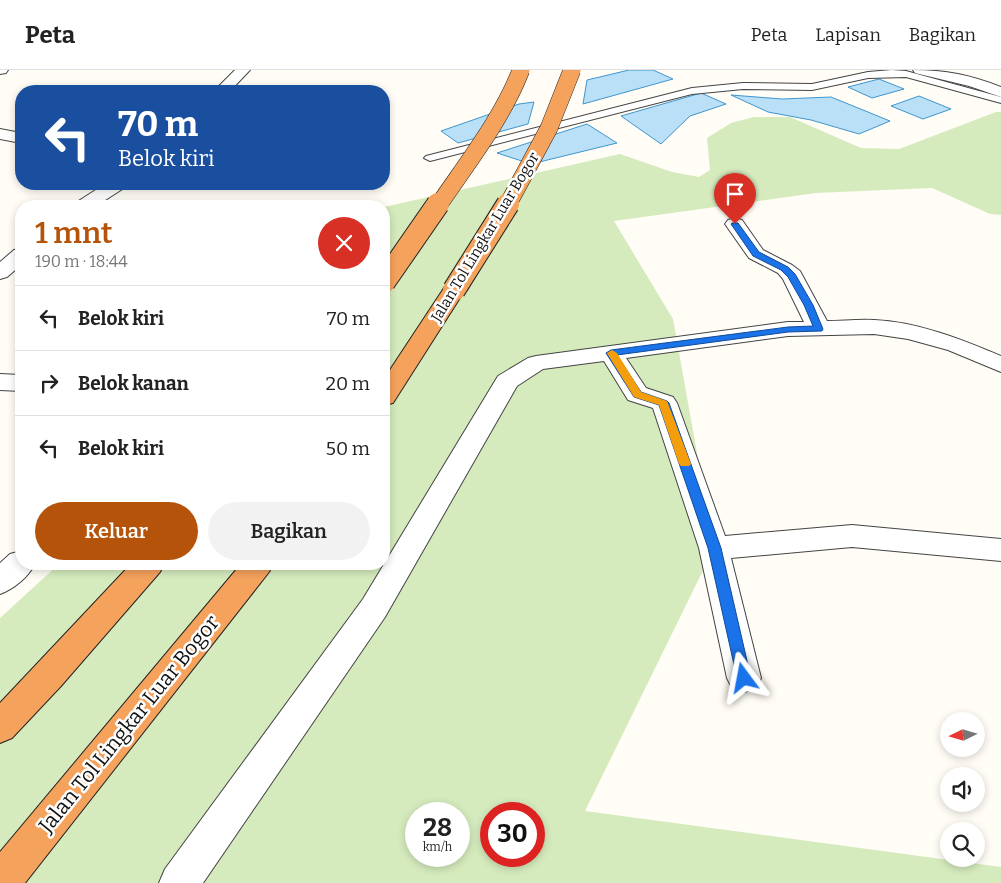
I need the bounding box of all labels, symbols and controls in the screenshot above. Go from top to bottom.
text: Peta [25,21,75,49]
text: Peta [751,24,787,46]
text: Lapisan [815,24,881,46]
text: Bagikan [909,24,976,46]
text: 70 m [118,103,198,145]
icon: left [35,105,100,170]
text: Belok kiri [118,145,214,172]
street label: Jalan Tol Lingkar Luar Bogor [427,149,543,326]
pin [714,173,756,224]
icon: arrive [721,180,749,208]
text: 1 mnt [35,215,113,251]
button: close [318,217,370,269]
text: 190 m · 18:44 [35,252,128,271]
icon: left [35,304,63,332]
text: Belok kiri [78,307,164,330]
text: 70 m [327,307,370,330]
icon: right [35,369,63,397]
text: Belok kanan [78,372,189,395]
text: 20 m [326,372,370,395]
icon: left [35,434,63,462]
text: Belok kiri [78,437,164,460]
text: 50 m [326,437,370,460]
button: Keluar [35,502,198,560]
button: Bagikan [208,502,370,560]
street label: Jalan Tol Lingkar Luar Bogor [33,610,225,839]
position arrow [717,651,769,703]
north arrow [940,712,985,758]
map controls [940,712,985,867]
button: sound [940,767,985,812]
speed limit sign: 30 [480,802,545,867]
text: 28 [423,813,452,843]
button: search [940,822,985,867]
text: km/h [423,840,452,854]

